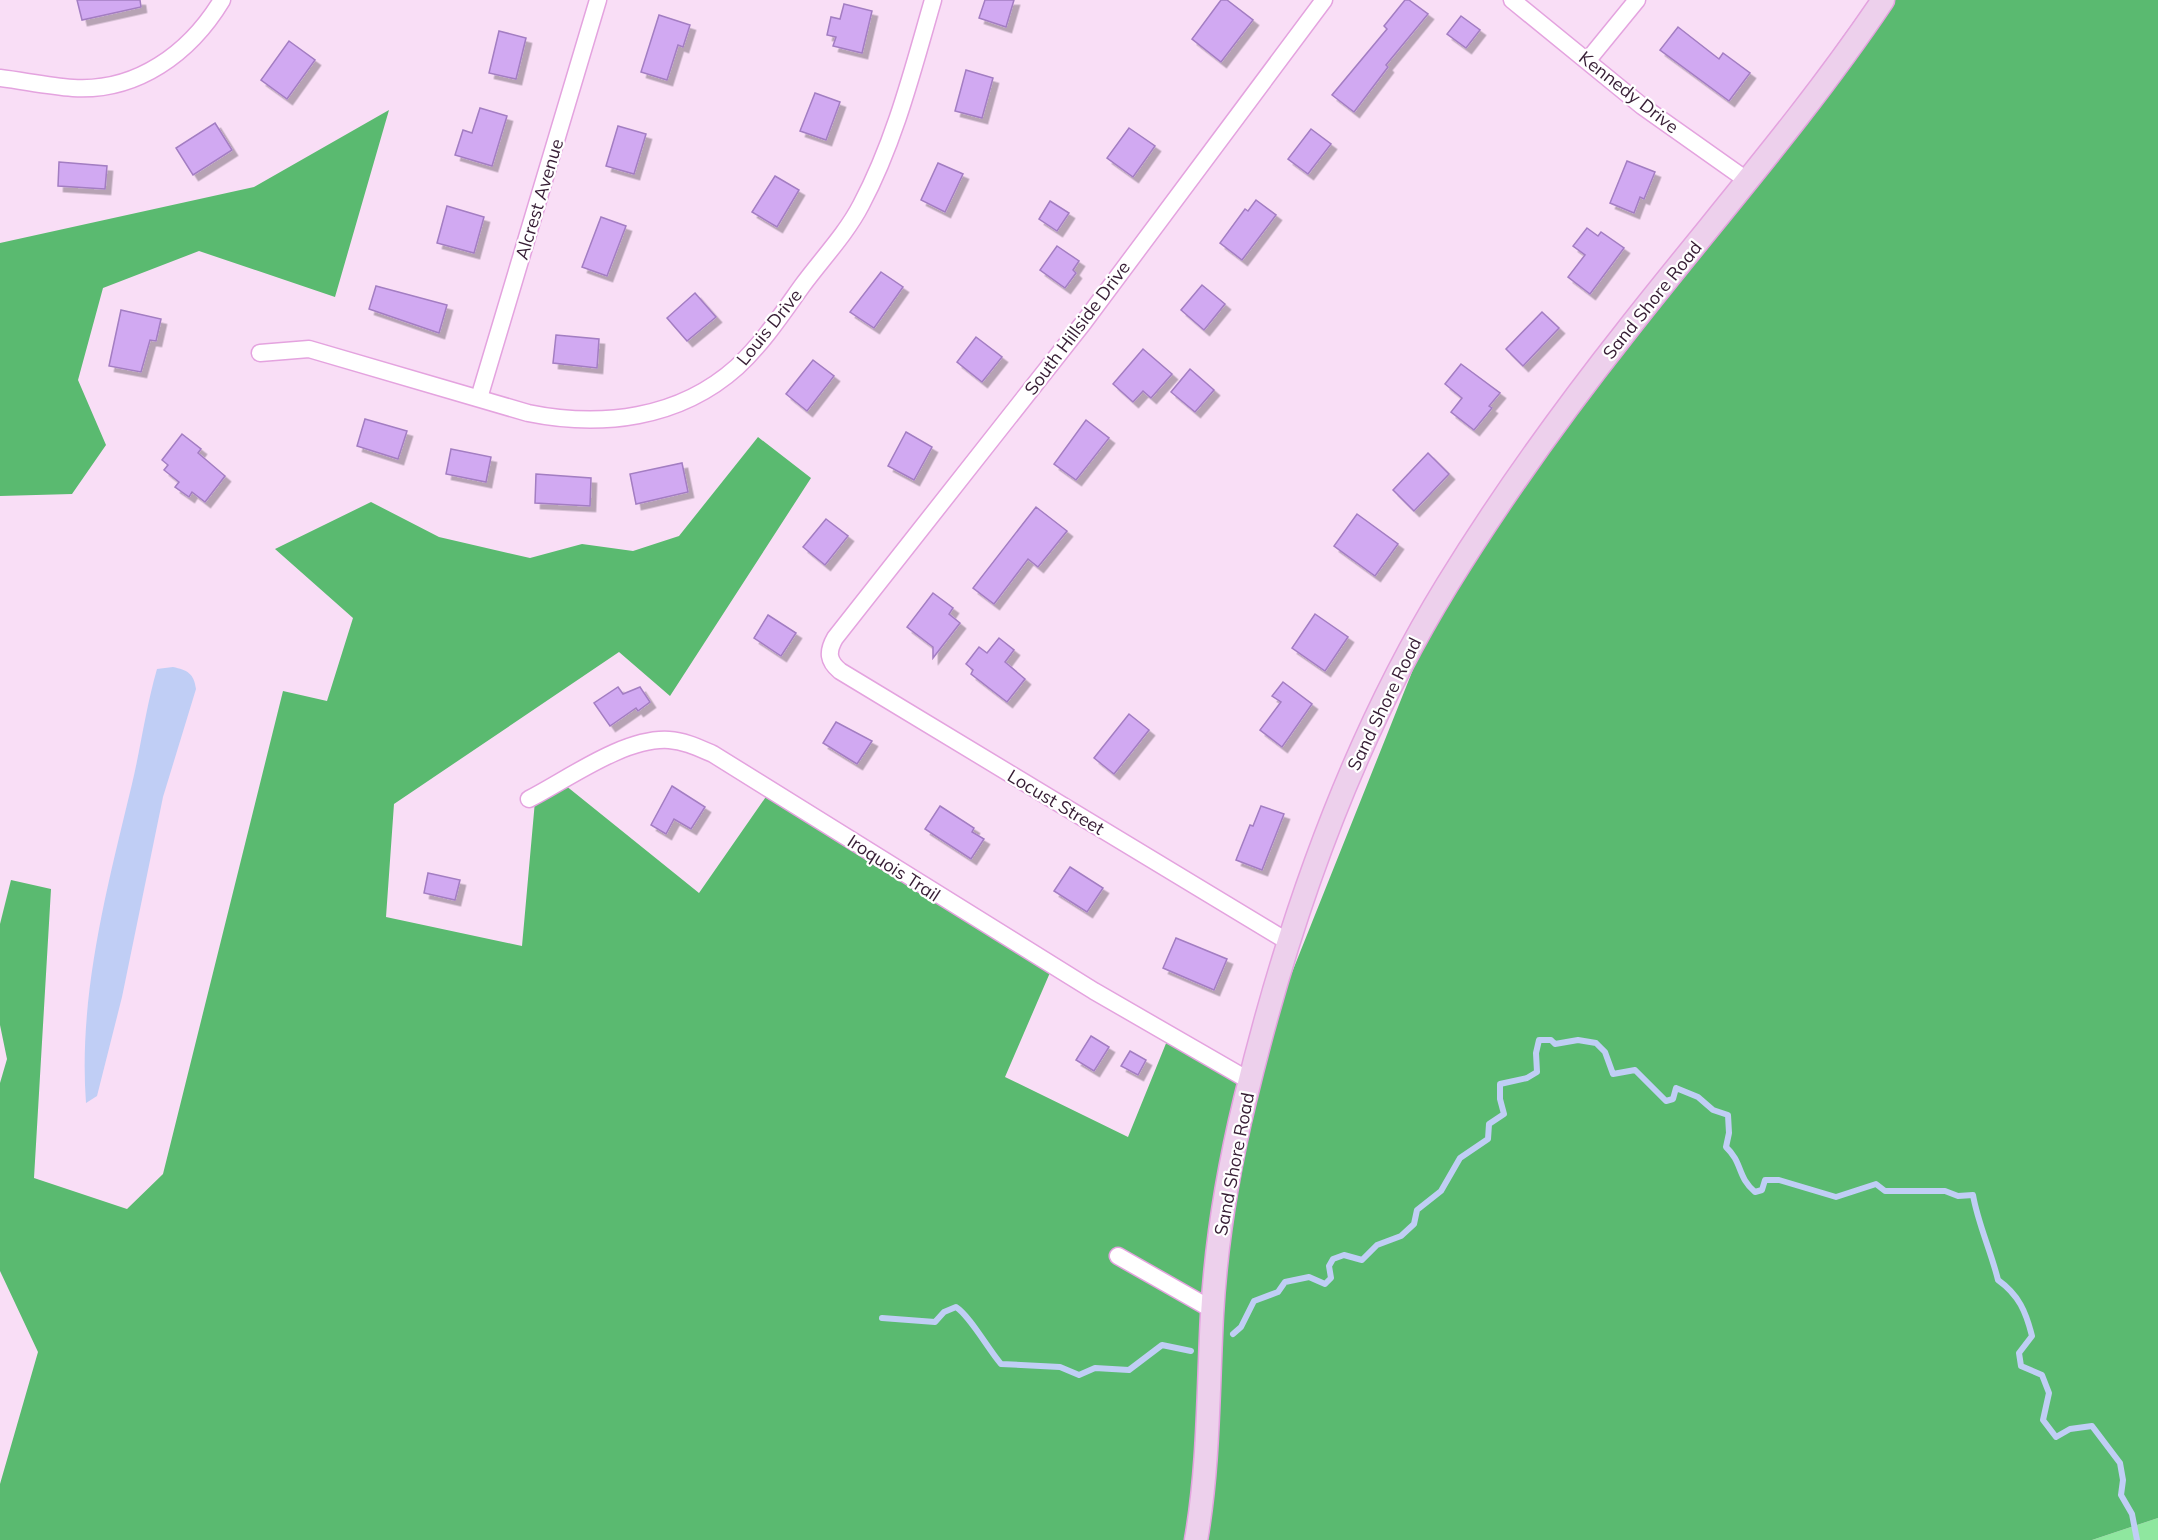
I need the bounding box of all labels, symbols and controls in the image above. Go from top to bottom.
street label: Kennedy Drive [1574,46,1684,138]
street label: Alcrest Avenue [510,136,568,262]
street label: Sand Shore Road [1597,236,1707,364]
street label: South Hillside Drive [1019,256,1135,400]
street label: Louis Drive [731,284,807,370]
street label: Sand Shore Road [1342,634,1426,774]
street label: Locust Street [1003,764,1109,840]
street label: Iroquois Trail [843,829,945,907]
street label: Sand Shore Road [1209,1091,1259,1237]

